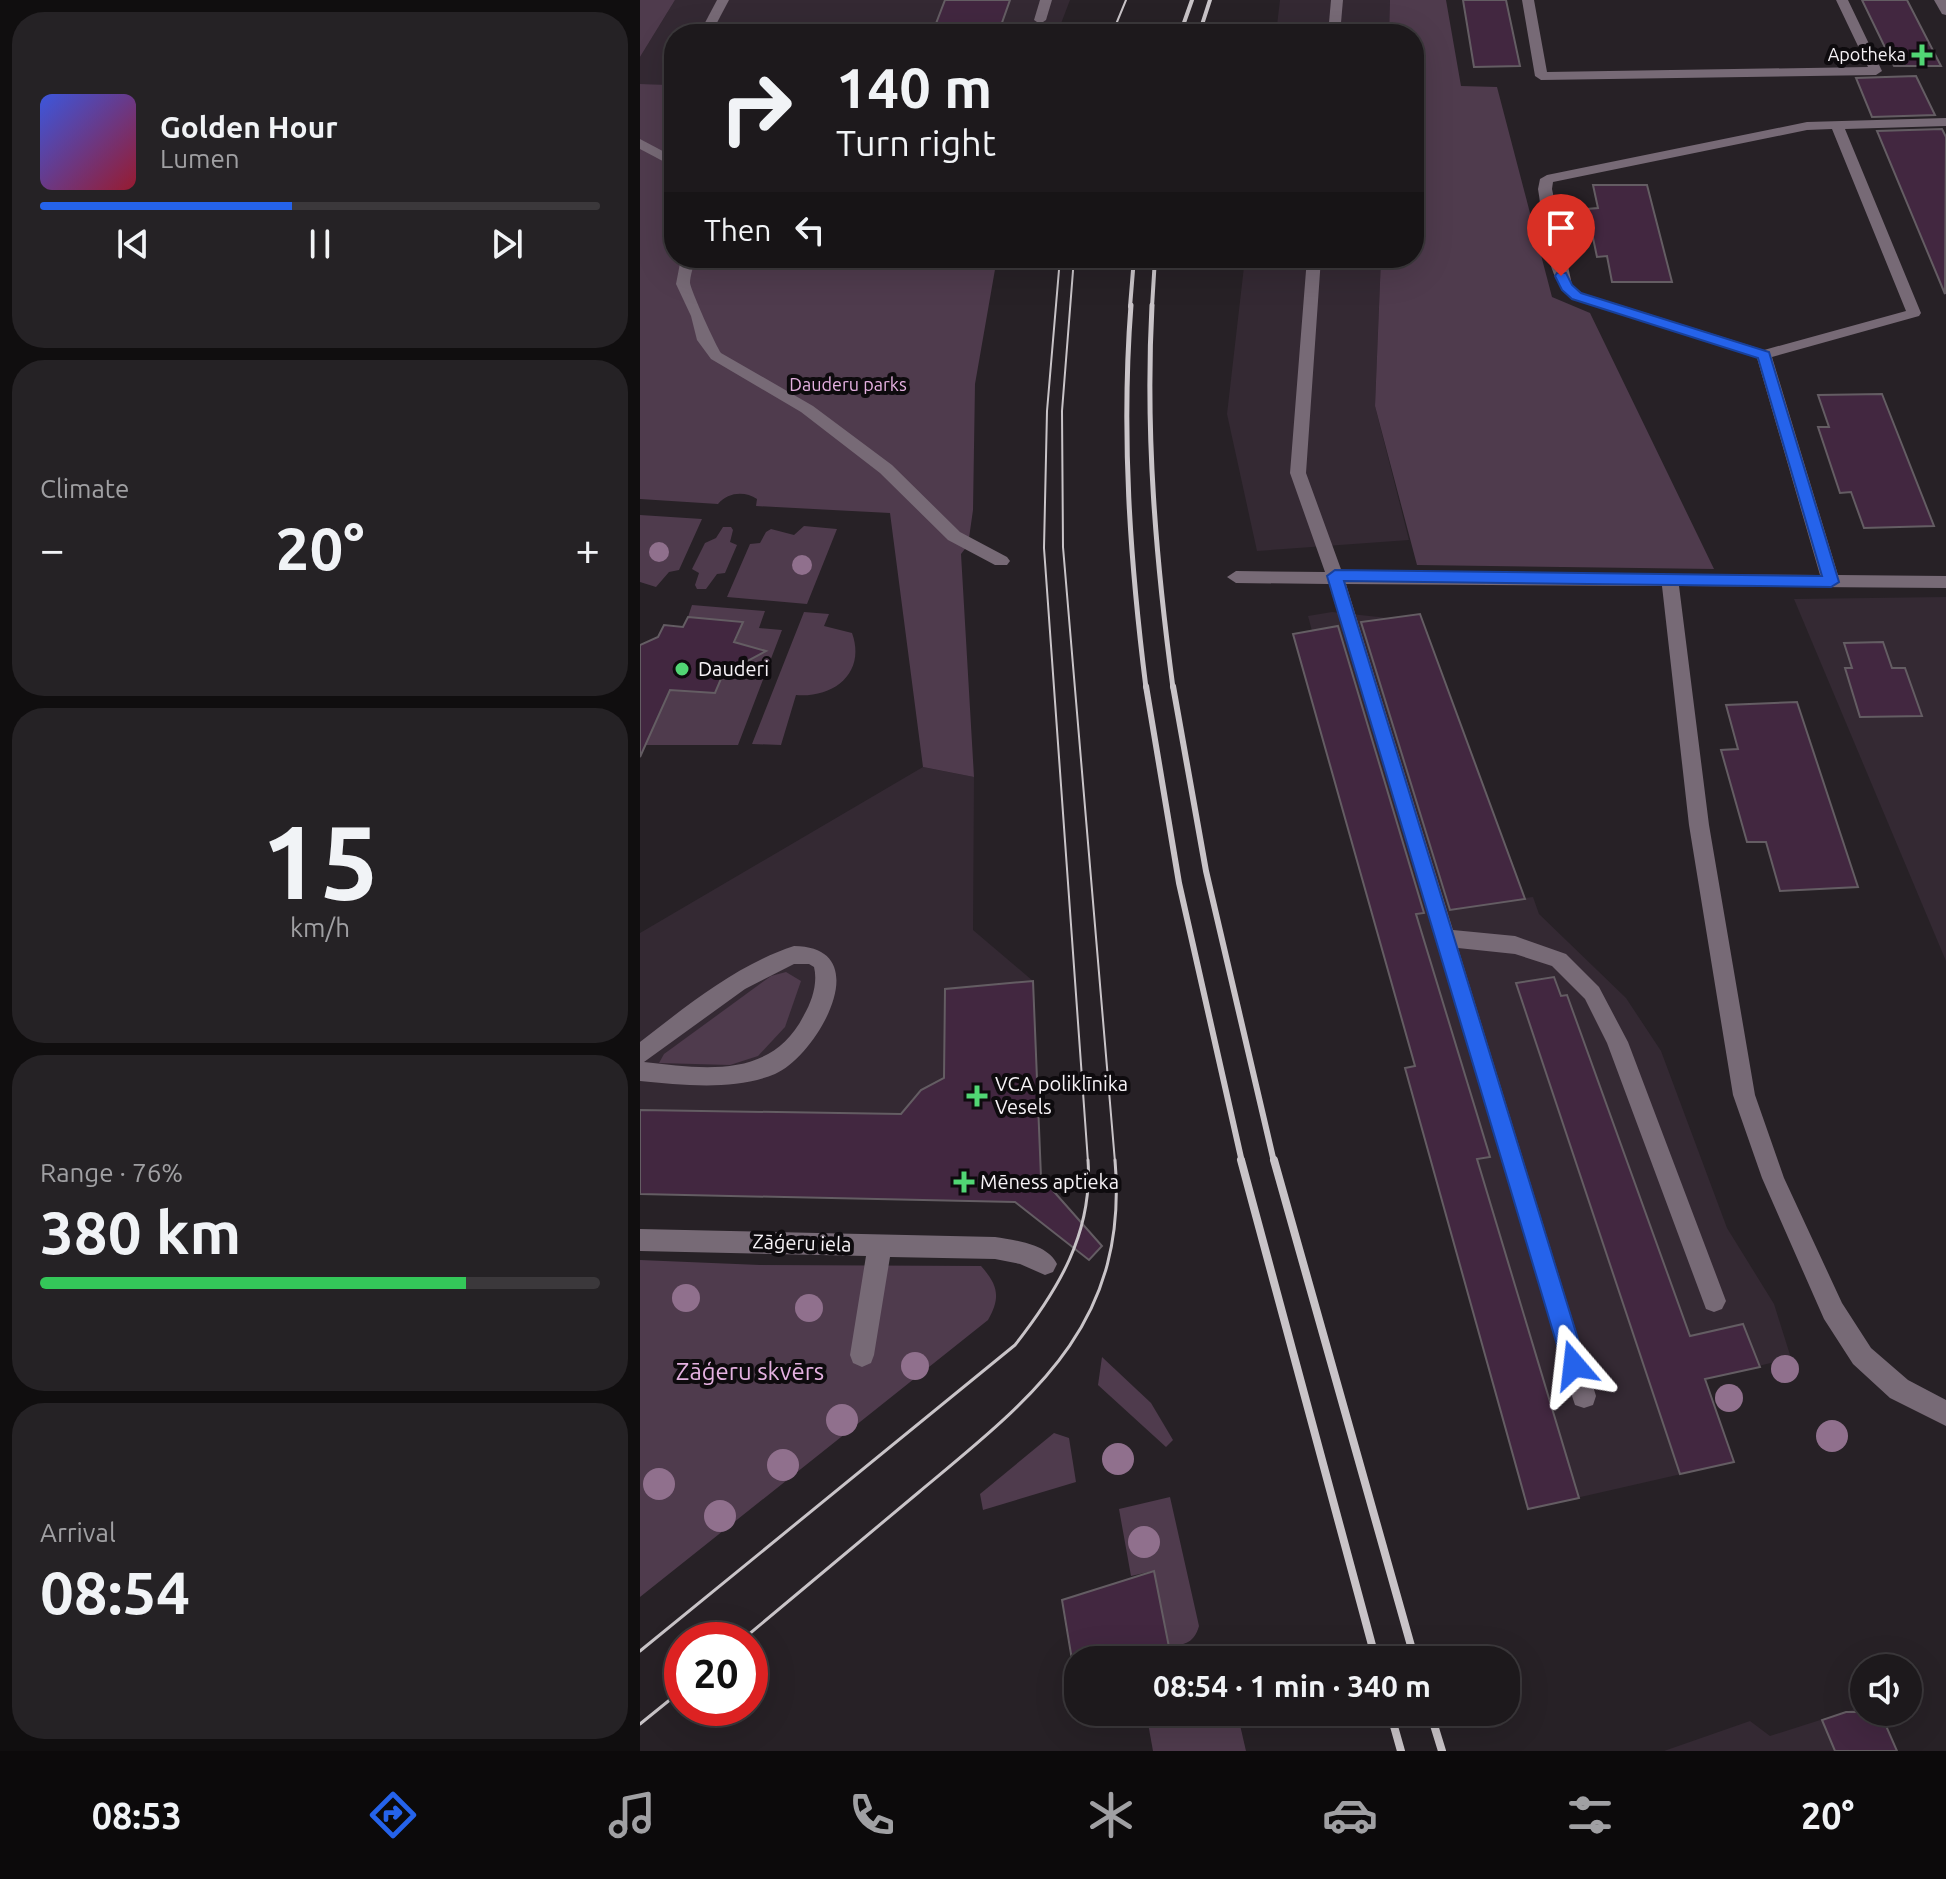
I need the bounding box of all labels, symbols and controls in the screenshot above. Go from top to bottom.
place label: Apotheka [1828,44,1906,64]
marker: Apotheka [1913,46,1931,64]
icon: right [704,56,808,160]
text: 140 m [836,56,992,119]
text: Golden Hour [160,110,338,144]
text: Turn right [836,122,996,163]
text: Lumen [160,144,240,173]
pin [1527,194,1595,276]
icon: arrive [1539,206,1583,250]
icon: left [788,208,832,252]
text: Then [704,213,772,247]
icon: previous [111,222,155,266]
icon: pause [298,222,342,266]
icon: next [485,222,529,266]
park label: Dauderu parks [789,374,907,394]
text: Climate [40,474,129,503]
text: 20° [276,514,364,581]
text: − [40,524,65,573]
text: + [575,524,600,573]
place label: Dauderi [698,657,769,680]
marker: Dauderi [673,660,691,678]
text: 15 [261,802,379,919]
text: km/h [290,913,350,942]
place label: VCA poliklīnika Vesels [995,1072,1128,1118]
marker: VCA poliklīnika Vesels [966,1085,988,1107]
text: Range · 76% [40,1158,183,1187]
place label: Mēness aptieka [980,1170,1119,1193]
marker: Mēness aptieka [955,1173,973,1191]
text: 380 km [40,1198,241,1265]
street label: Zāģeru iela [752,1229,852,1256]
position arrow [1532,1323,1616,1407]
park label: Zāģeru skvērs [676,1358,824,1385]
text: Arrival [40,1518,116,1547]
text: 08:54 [40,1558,190,1625]
speed limit sign: 20 [664,1622,768,1726]
map controls [1850,1654,1922,1726]
button: sound [1850,1654,1922,1726]
text: 08:54 · 1 min · 340 m [1153,1669,1431,1703]
icon: directions [365,1787,421,1843]
icon: music [604,1787,660,1843]
icon: phone [844,1787,900,1843]
icon: climate [1083,1787,1139,1843]
icon: car [1322,1787,1378,1843]
icon: filters [1562,1787,1618,1843]
text: 08:53 [92,1795,182,1836]
text: 20° [1801,1795,1854,1836]

